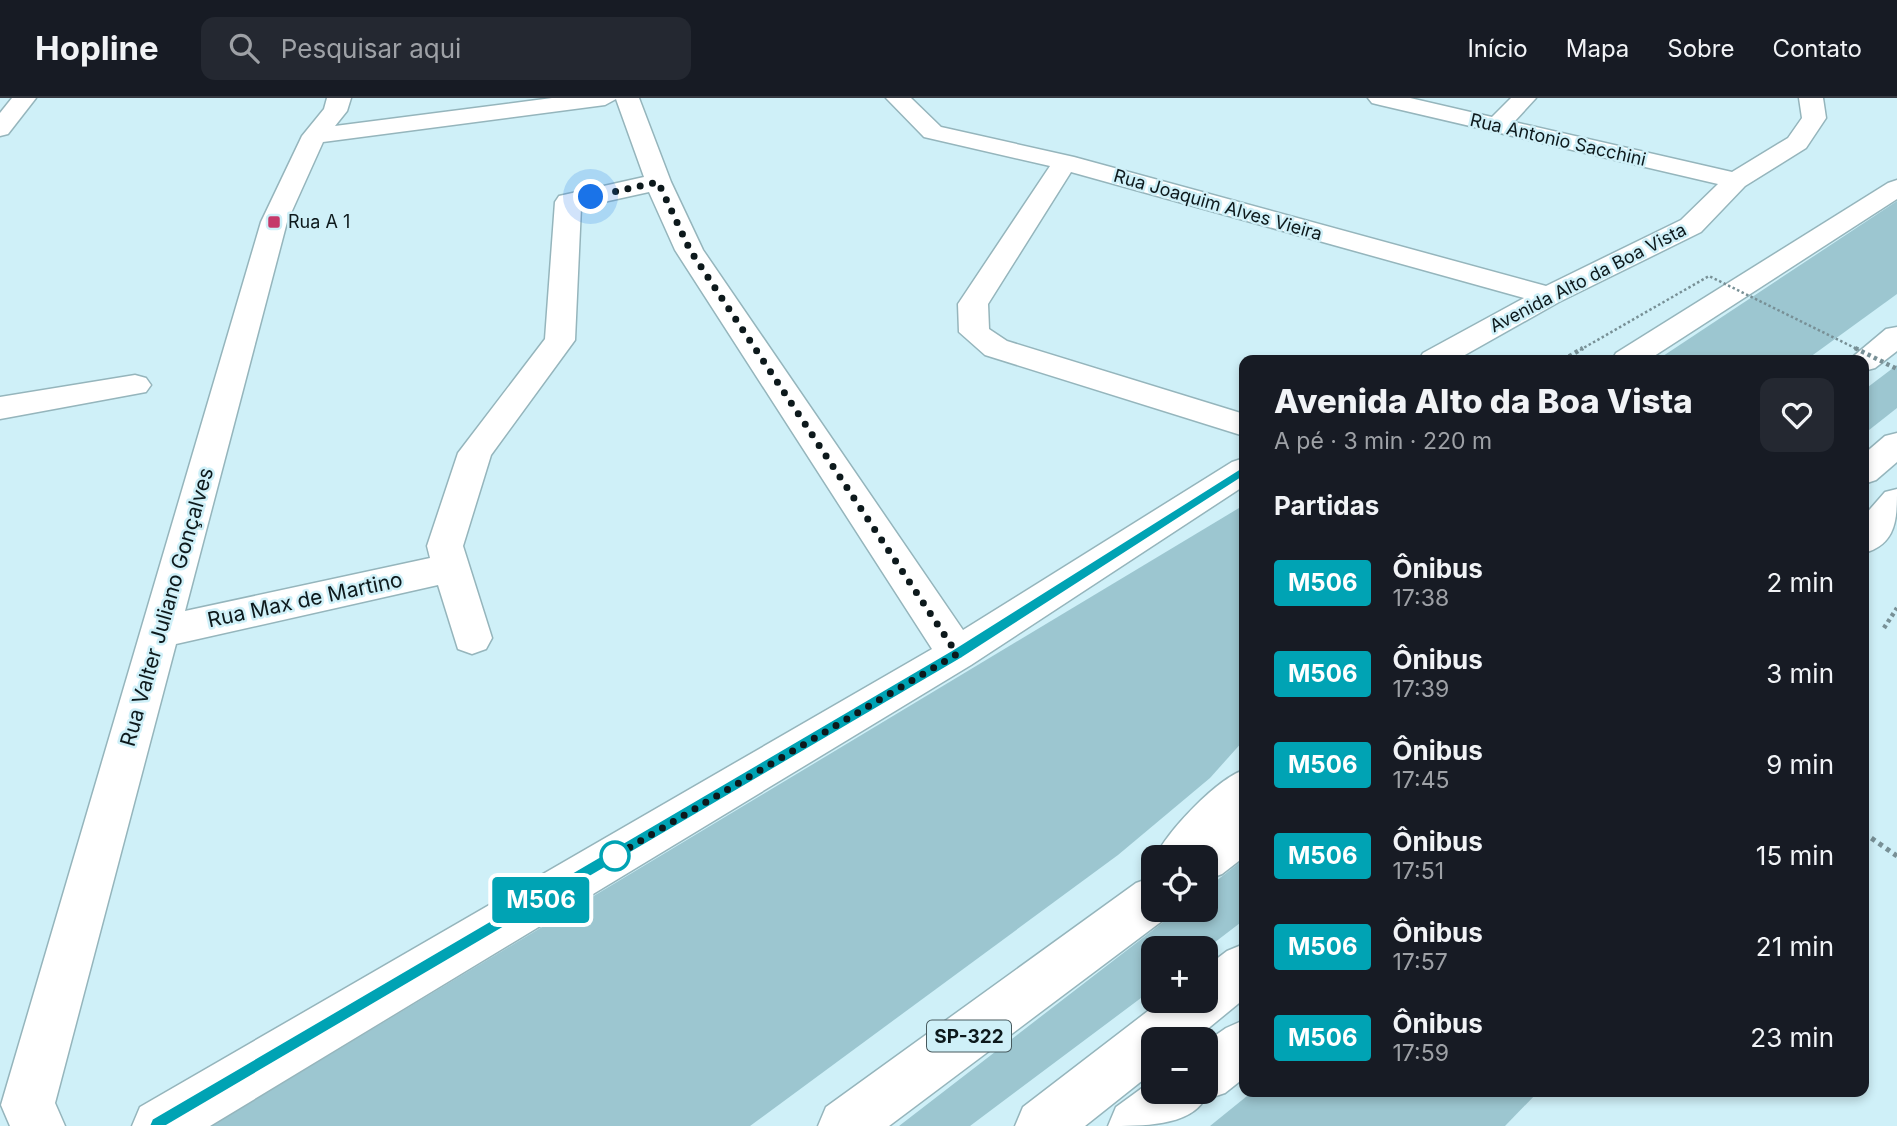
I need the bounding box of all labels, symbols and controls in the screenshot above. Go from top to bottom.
search box [201,17,691,80]
text: Hopline [35,28,159,68]
icon: search [225,29,263,67]
text: Pesquisar aqui [281,33,461,64]
text: Início [1467,34,1528,63]
text: Mapa [1566,34,1629,63]
text: Sobre [1667,34,1734,63]
text: Contato [1772,34,1862,63]
street label: Rua Antonio Sacchini [1468,109,1648,170]
street label: Rua Joaquim Alves Vieira [1112,165,1325,244]
your location [573,179,608,214]
place label: Rua A 1 [288,211,350,232]
marker: Rua A 1 [266,214,282,230]
street label: Avenida Alto da Boa Vista [1486,219,1690,336]
button: heart [1760,378,1834,452]
text: Avenida Alto da Boa Vista [1274,381,1693,421]
text: A pé · 3 min · 220 m [1274,427,1492,455]
street label: Rua Valter Juliano Gonçalves [115,465,218,749]
text: Partidas [1274,490,1379,521]
text: Ônibus [1392,553,1483,584]
street label: Rua Max de Martino [205,567,405,632]
text: 2 min [1766,567,1834,598]
text: M506 [1288,568,1357,597]
text: 17:38 [1392,584,1449,612]
text: Ônibus [1392,644,1483,675]
text: 3 min [1766,658,1834,689]
text: M506 [1288,659,1357,688]
text: 17:39 [1392,675,1449,703]
text: Ônibus [1392,735,1483,766]
text: 9 min [1766,749,1834,780]
text: M506 [1288,750,1357,779]
text: 17:45 [1392,766,1450,794]
text: Ônibus [1392,826,1483,857]
text: 15 min [1756,840,1834,871]
unlabelled marker [600,841,630,871]
text: M506 [1288,841,1357,870]
map controls [1141,845,1218,1104]
button: locate [1141,845,1218,922]
text: 17:51 [1392,857,1444,885]
line badge: M506 [492,877,590,923]
text: M506 [506,885,576,914]
text: Ônibus [1392,917,1483,948]
text: 21 min [1756,931,1834,962]
text: M506 [1288,932,1357,961]
button: + [1141,936,1218,1013]
text: 17:57 [1392,948,1448,976]
text: Ônibus [1392,1008,1483,1039]
road number: SP-322 [927,1020,1011,1052]
text: 23 min [1750,1022,1834,1053]
text: M506 [1288,1023,1357,1052]
button: − [1141,1027,1218,1104]
text: 17:59 [1392,1039,1449,1067]

